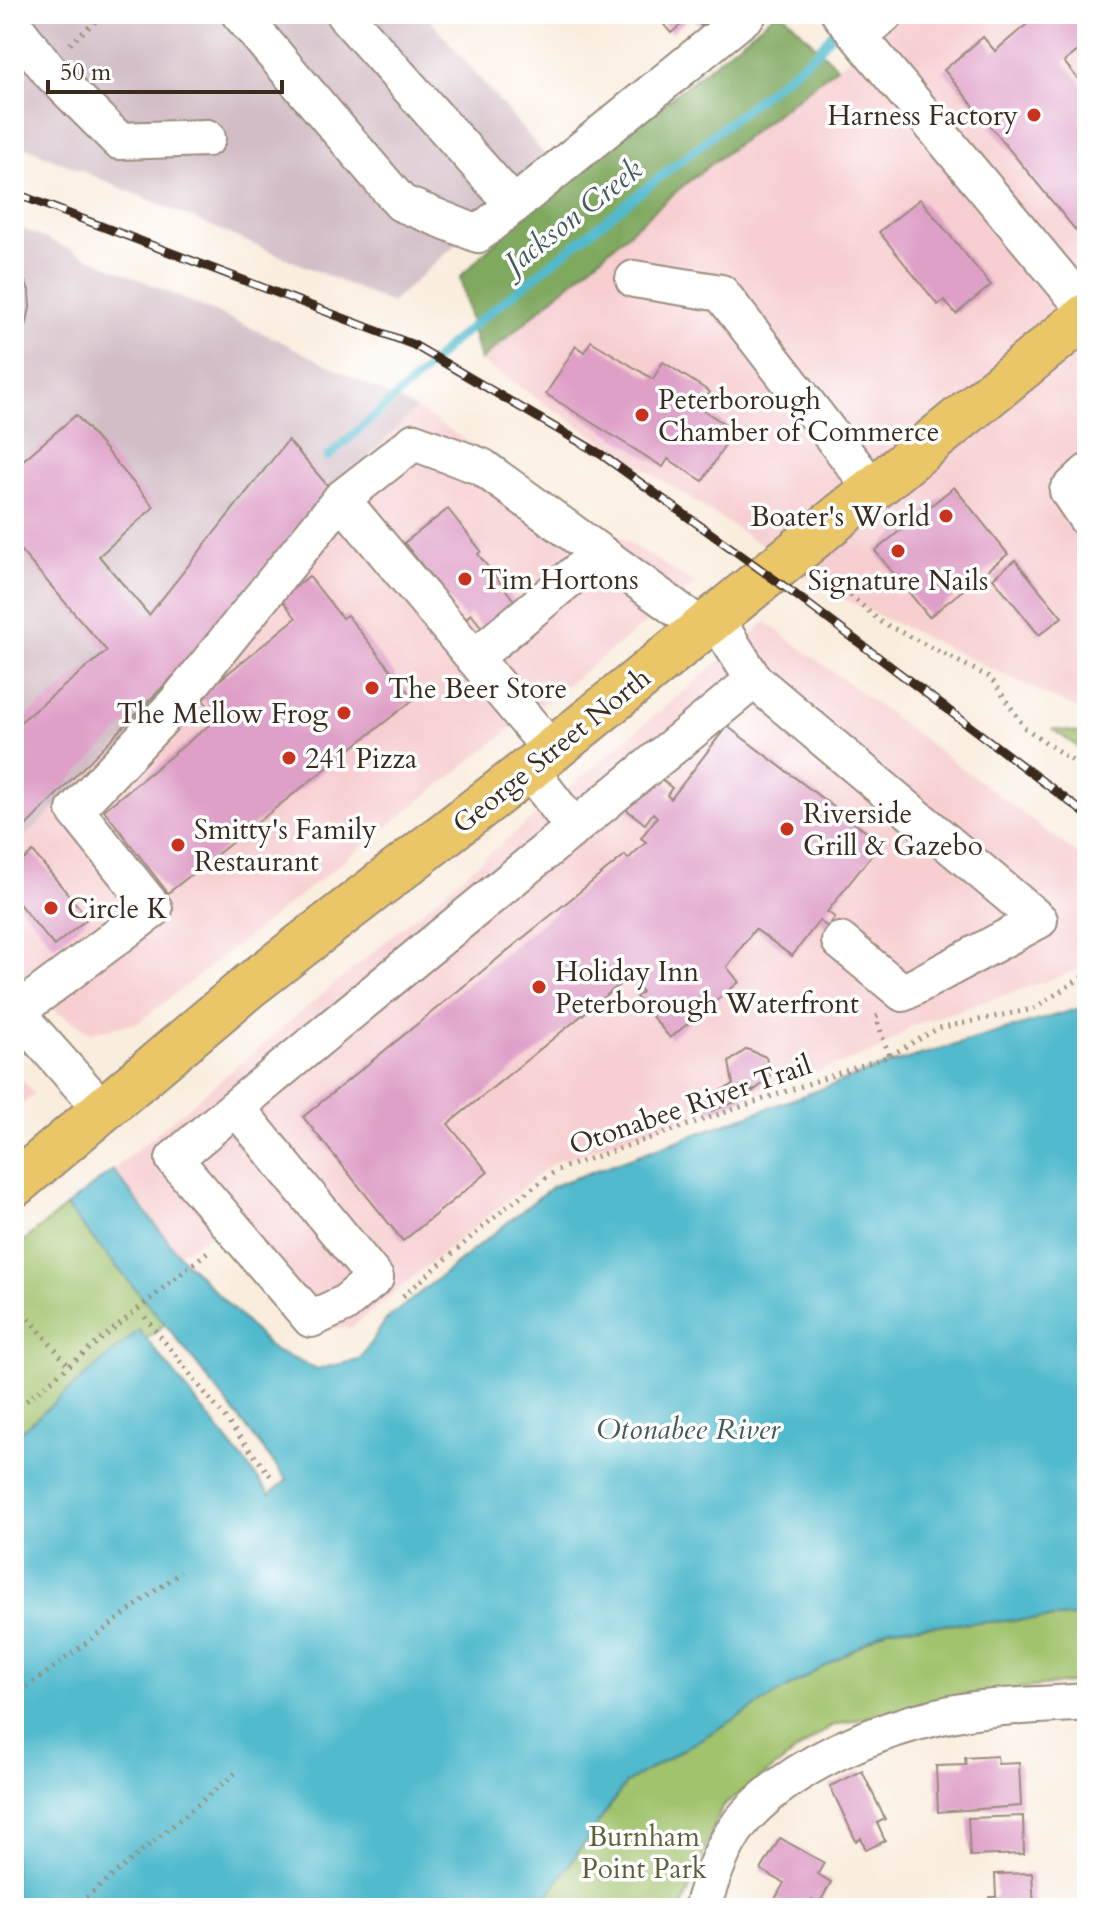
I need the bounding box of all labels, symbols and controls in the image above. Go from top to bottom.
scale bar [48,44,282,94]
text: 50 m [60,56,112,89]
place label: Harness Factory [828,97,1018,135]
marker: Harness Factory [1025,106,1043,124]
water label: Jackson Creek [490,149,651,288]
place label: Peterborough Chamber of Commerce [658,381,940,451]
marker: Peterborough Chamber of Commerce [633,406,651,424]
place label: Boater's World [750,498,930,536]
marker: Boater's World [937,507,955,525]
marker: Signature Nails [889,542,907,560]
place label: Tim Hortons [481,561,639,599]
place label: Signature Nails [808,562,988,600]
marker: Tim Hortons [456,570,474,588]
street label: George Street North [445,659,659,842]
place label: The Beer Store [388,670,567,708]
marker: The Beer Store [363,679,381,697]
place label: The Mellow Frog [116,695,328,733]
marker: The Mellow Frog [335,704,353,722]
place label: 241 Pizza [305,740,417,778]
marker: 241 Pizza [280,749,298,767]
place label: Riverside Grill & Gazebo [803,795,983,865]
place label: Smitty's Family Restaurant [194,811,377,881]
marker: Riverside Grill & Gazebo [778,820,796,838]
marker: Smitty's Family Restaurant [169,836,187,854]
place label: Circle K [67,890,168,928]
marker: Circle K [42,899,60,917]
place label: Holiday Inn Peterborough Waterfront [555,953,859,1023]
marker: Holiday Inn Peterborough Waterfront [530,978,548,996]
street label: Otonabee River Trail [564,1046,817,1164]
water label: Otonabee River [596,1409,781,1450]
park label: Burnham Point Park [581,1818,707,1888]

